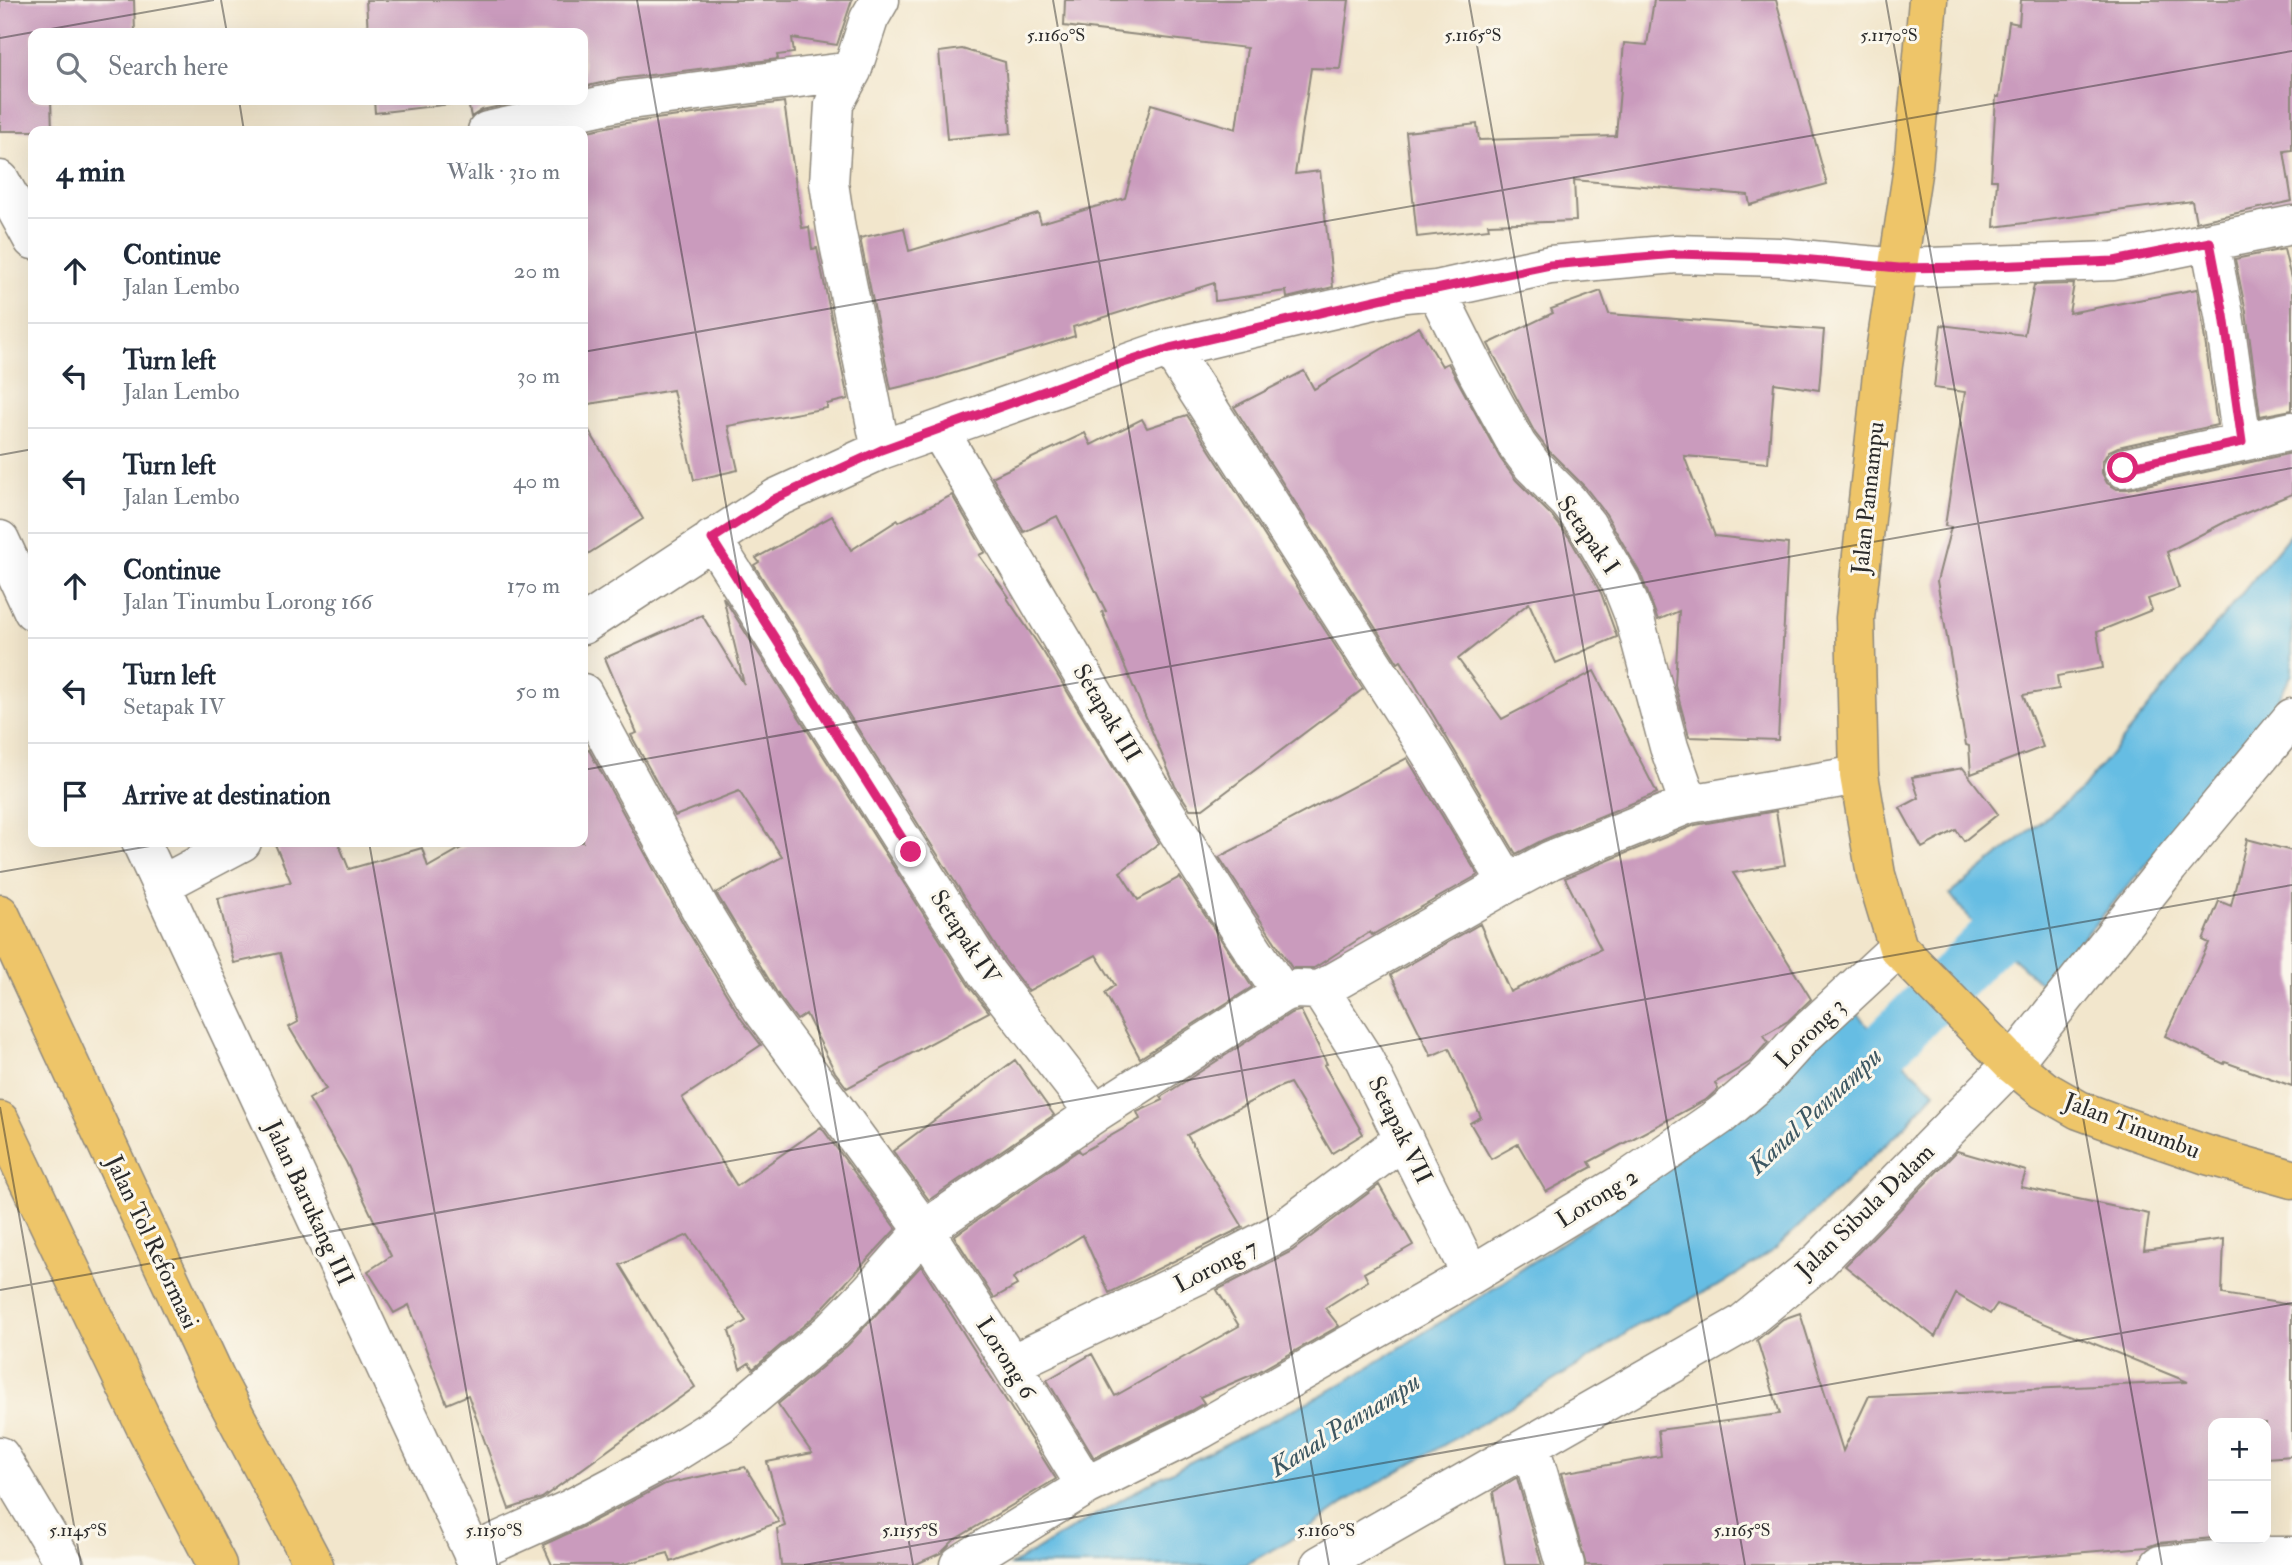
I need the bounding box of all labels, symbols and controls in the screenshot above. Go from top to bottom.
text: 5.1160°S [1027,24,1085,47]
text: 5.1165°S [1444,24,1502,47]
text: 5.1170°S [1860,24,1918,47]
search box [28,28,588,105]
icon: search [52,48,90,86]
text: Search here [108,51,228,83]
text: 4 min [56,153,125,190]
text: Walk · 310 m [447,157,560,186]
text: Continue [123,240,221,272]
icon: ahead [56,252,94,290]
text: 20 m [514,256,560,285]
text: Jalan Lembo [123,272,240,301]
text: Turn left [123,345,216,377]
icon: left [56,357,94,395]
text: 30 m [517,361,560,390]
text: Jalan Lembo [123,377,240,406]
street label: Jalan Pannampu [1844,420,1891,577]
text: Turn left [123,450,216,482]
route start [2107,452,2138,483]
icon: left [56,462,94,500]
text: 40 m [513,466,560,495]
text: Jalan Lembo [123,482,240,511]
street label: Setapak I [1550,490,1626,580]
text: Continue [123,555,221,587]
icon: ahead [56,567,94,605]
text: 170 m [507,571,560,600]
text: Jalan Tinumbu Lorong 166 [123,587,372,616]
street label: Setapak III [1066,658,1148,768]
text: Turn left [123,660,216,692]
icon: left [56,672,94,710]
text: 50 m [516,676,560,705]
text: Setapak IV [123,692,225,721]
icon: arrive [56,777,94,815]
text: Arrive at destination [123,780,331,812]
route end [895,836,926,867]
street label: Setapak IV [923,884,1008,991]
street label: Lorong 3 [1768,991,1852,1075]
water label: Kanal Pannampu [1740,1041,1889,1183]
street label: Setapak VII [1361,1071,1439,1189]
street label: Jalan Tinumbu [2058,1085,2205,1166]
street label: Jalan Barukang III [257,1114,361,1291]
street label: Jalan Sibula Dalam [1788,1137,1941,1286]
street label: Jalan Tol Reformasi [98,1149,206,1334]
street label: Lorong 2 [1550,1161,1644,1235]
street label: Lorong 7 [1169,1232,1263,1300]
street label: Lorong 6 [969,1311,1044,1406]
water label: Kanal Pannampu [1262,1366,1426,1485]
map controls [2208,1418,2271,1544]
button: + [2208,1418,2271,1481]
button: − [2208,1481,2271,1544]
text: 5.1145°S [49,1519,107,1542]
text: 5.1150°S [465,1519,523,1542]
text: 5.1155°S [882,1519,938,1542]
text: 5.1160°S [1297,1519,1355,1542]
text: 5.1165°S [1713,1519,1771,1542]

